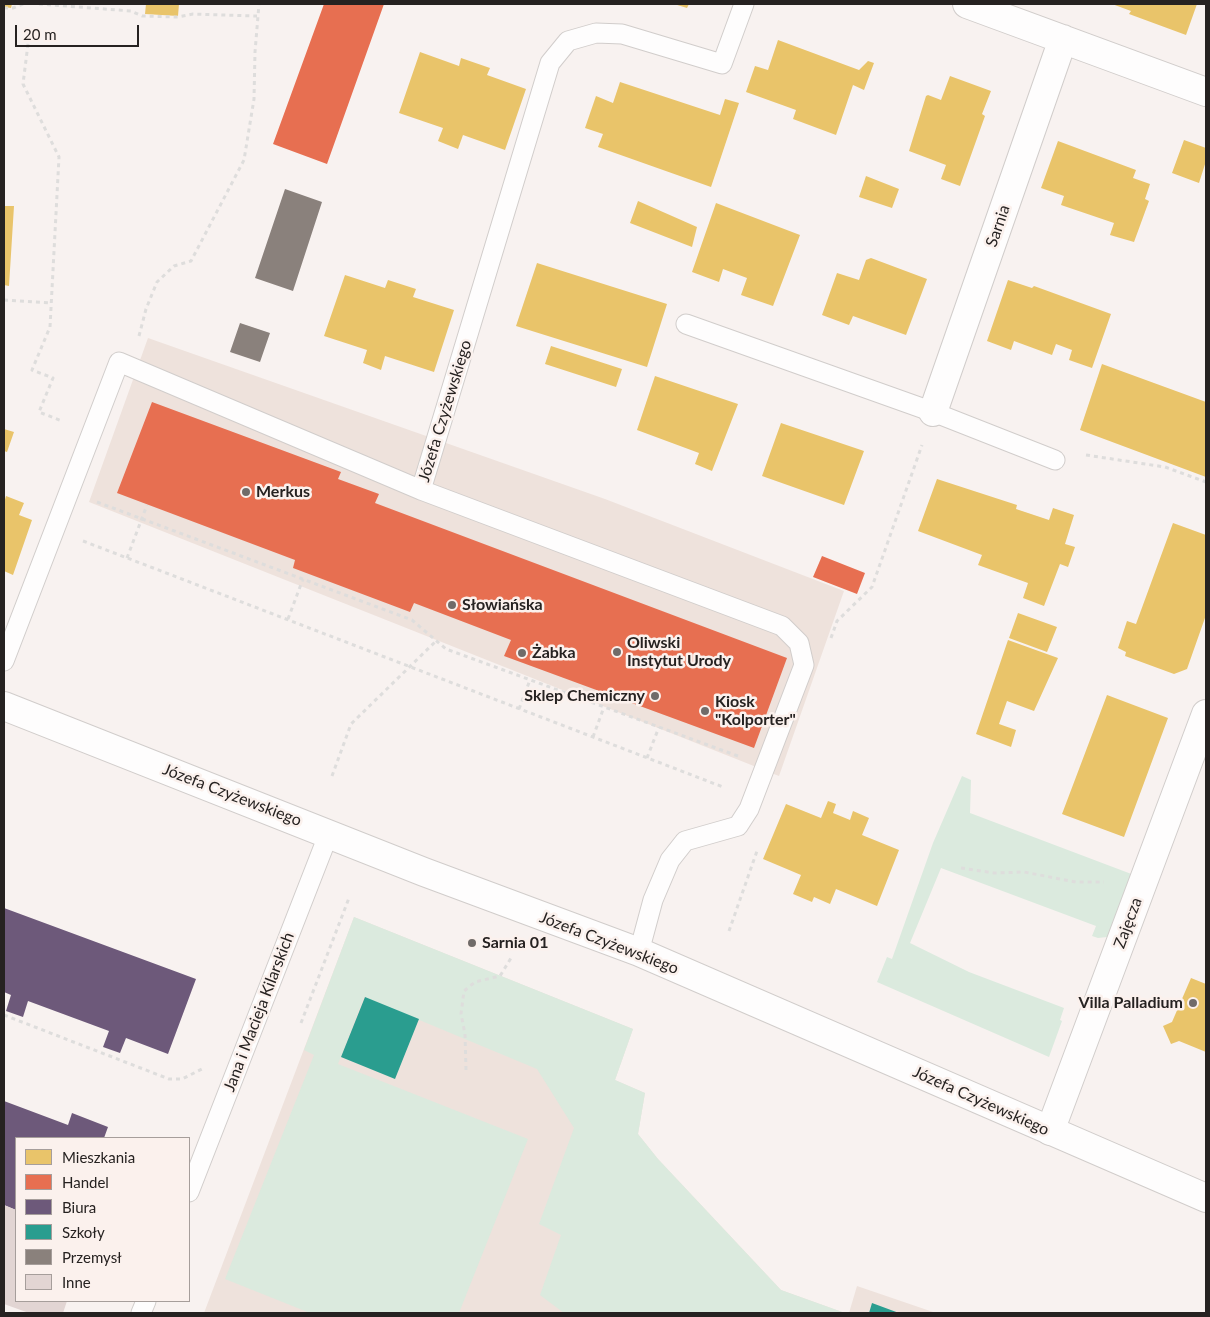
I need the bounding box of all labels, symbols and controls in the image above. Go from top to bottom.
scale bar [18,15,141,47]
text: 20 m [23,25,57,43]
street label: Sarnia [982,203,1014,249]
street label: Józefa Czyżewskiego [414,338,476,484]
place label: Merkus [256,482,310,502]
marker: Merkus [240,486,252,498]
place label: Słowiańska [462,595,543,615]
marker: Słowiańska [446,599,458,611]
place label: Oliwski Instytut Urody [627,633,731,671]
place label: Żabka [532,643,576,663]
marker: Oliwski Instytut Urody [611,646,623,658]
marker: Żabka [516,647,528,659]
place label: Sklep Chemiczny [524,686,645,706]
marker: Sklep Chemiczny [649,690,661,702]
place label: Kiosk "Kolporter" [715,692,796,730]
marker: Kiosk "Kolporter" [699,705,711,717]
street label: Józefa Czyżewskiego [160,760,304,830]
street label: Zajęcza [1110,895,1146,951]
street label: Józefa Czyżewskiego [537,908,681,978]
street label: Jana i Macieja Kilarskich [220,930,298,1094]
place label: Sarnia 01 [482,933,548,953]
marker: Sarnia 01 [466,937,478,949]
place label: Villa Palladium [1078,993,1183,1013]
marker: Villa Palladium [1187,997,1199,1009]
street label: Józefa Czyżewskiego [910,1062,1052,1140]
legend [15,1137,190,1302]
text: Mieszkania [62,1148,135,1166]
text: Handel [62,1173,109,1191]
text: Biura [62,1198,96,1216]
text: Szkoły [62,1223,105,1241]
text: Przemysł [62,1248,122,1266]
text: Inne [62,1273,91,1291]

